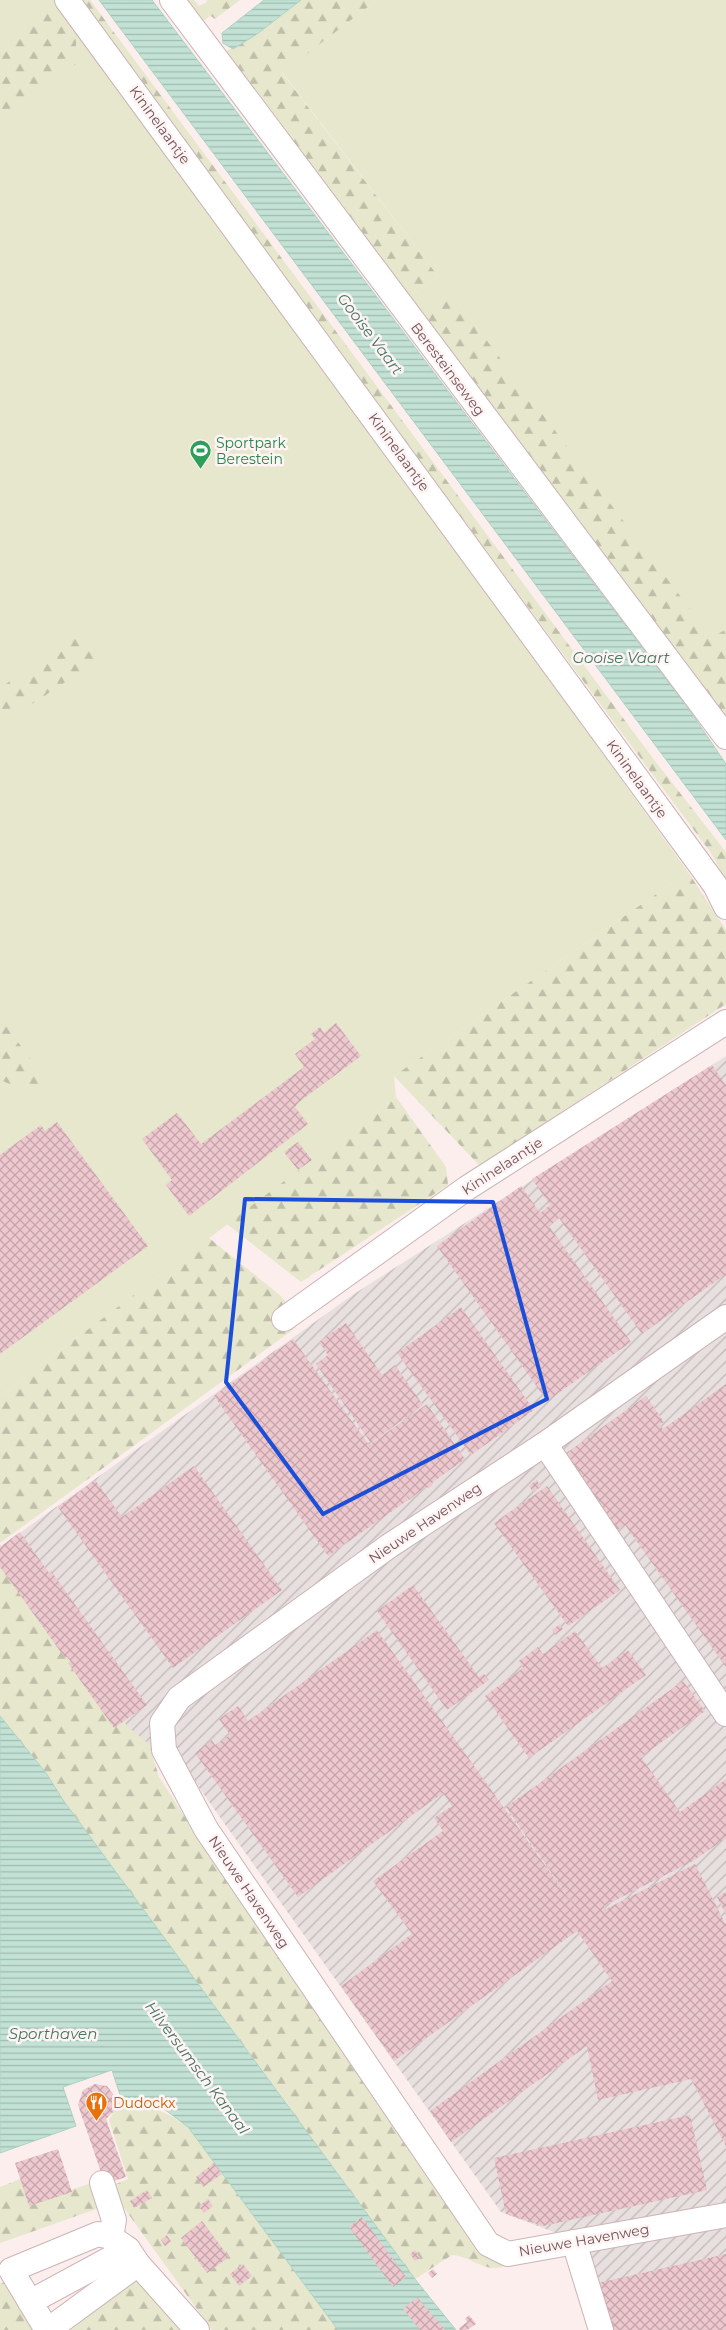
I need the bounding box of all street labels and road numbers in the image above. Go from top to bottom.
street label: Kininelaantje [126,82,194,168]
street label: Beresteinseweg [407,319,489,419]
street label: Kininelaantje [365,409,433,495]
street label: Kininelaantje [603,736,671,822]
street label: Kininelaantje [458,1133,546,1199]
street label: Nieuwe Havenweg [365,1479,485,1567]
street label: Nieuwe Havenweg [205,1832,293,1952]
street label: Nieuwe Havenweg [517,2220,651,2260]

